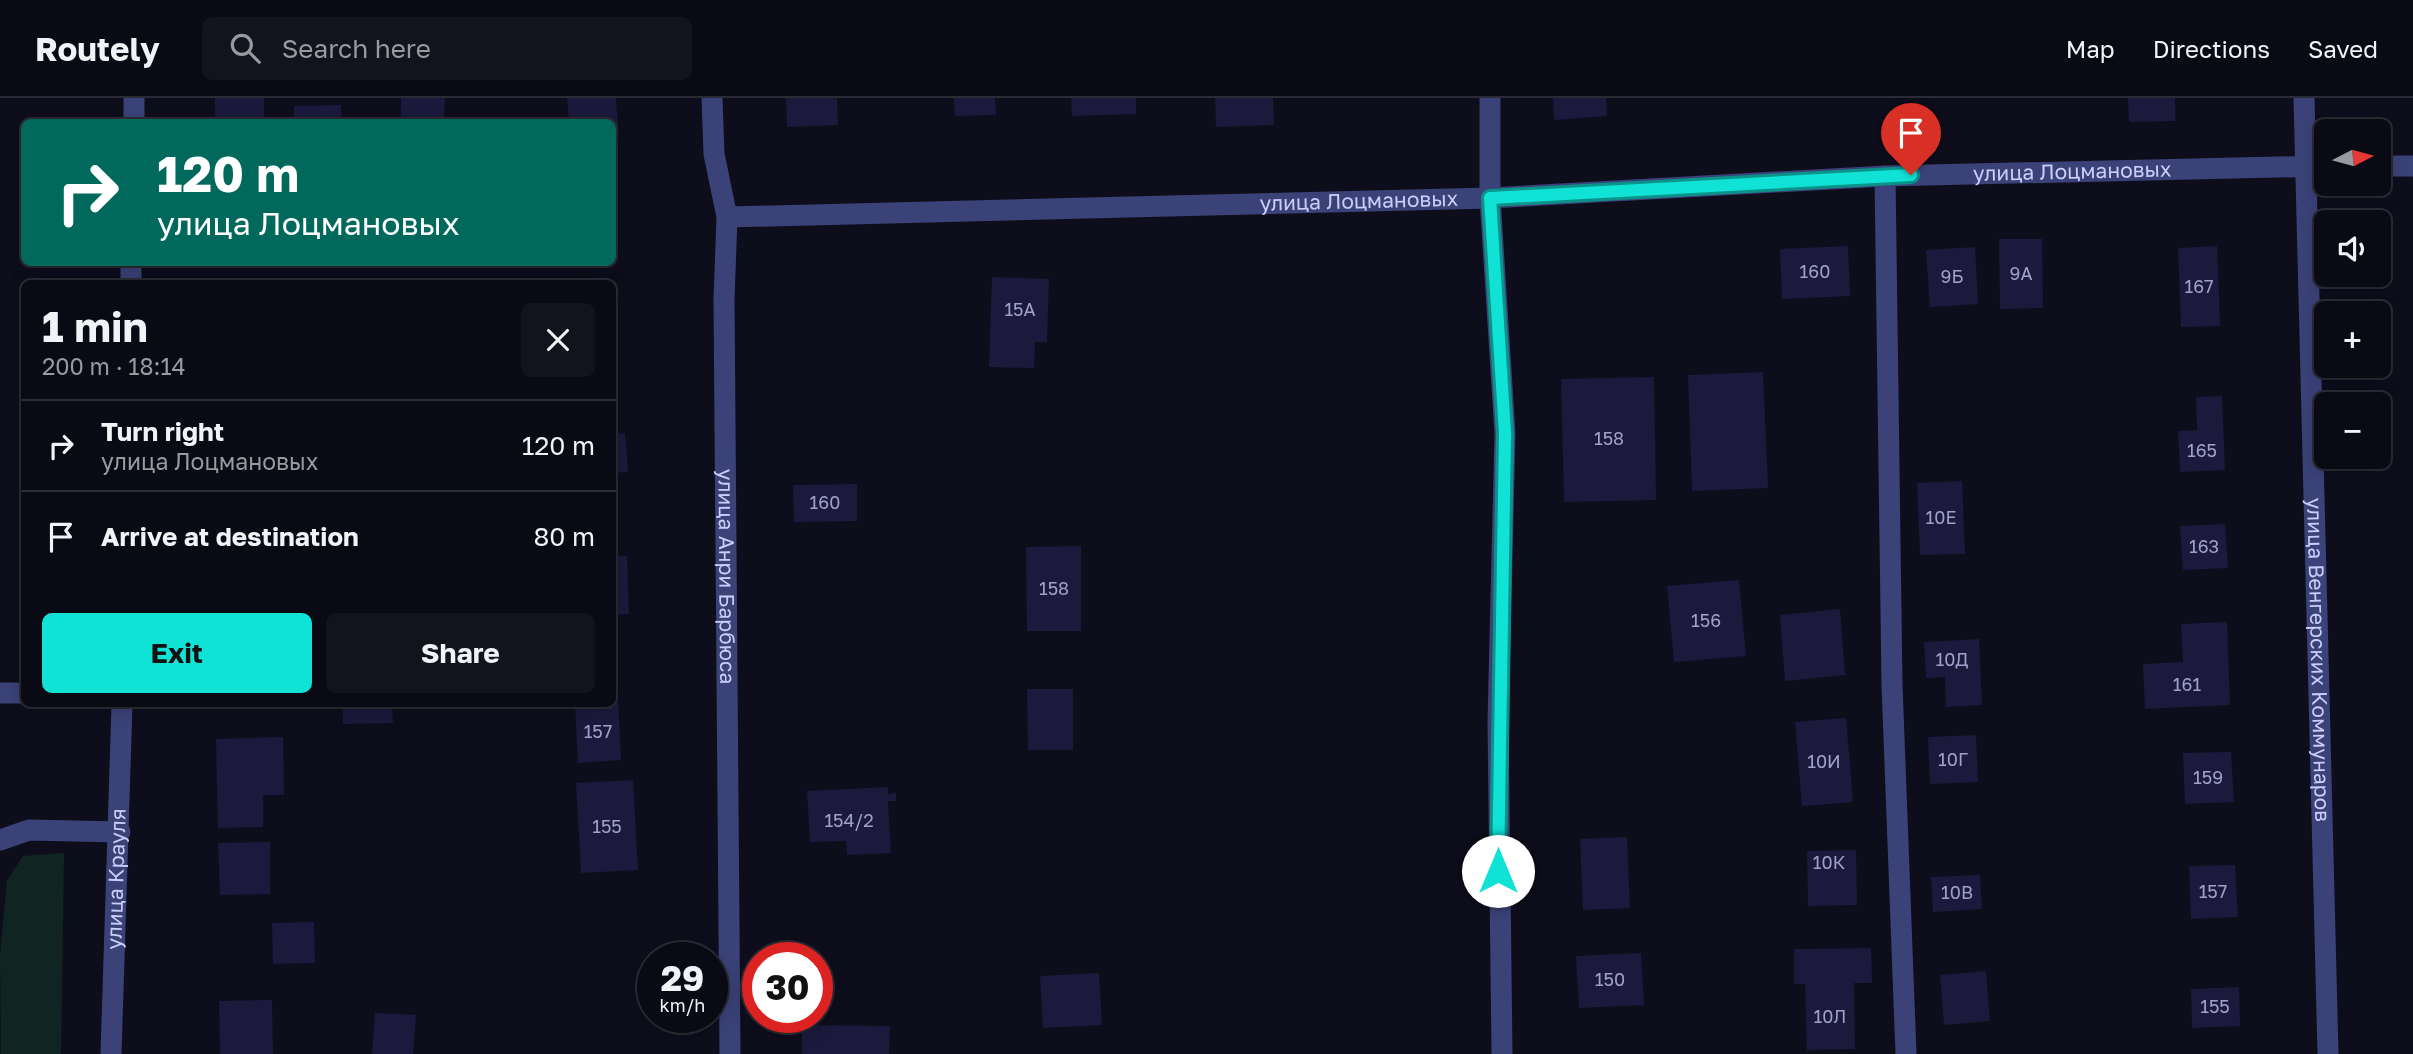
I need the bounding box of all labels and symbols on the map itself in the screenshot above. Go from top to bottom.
pin [1881,103,1941,175]
north arrow [2314,119,2390,196]
street label: улица Лоцмановых [1972,155,2172,186]
street label: улица Лоцмановых [1259,185,1459,216]
house number: 160 [1800,260,1830,282]
house number: 9А [2010,262,2032,284]
house number: 9Б [1941,265,1963,287]
house number: 167 [2184,275,2214,297]
house number: 15А [1004,298,1036,320]
house number: 158 [1594,427,1624,449]
house number: 165 [2187,439,2217,461]
street label: улица Анри Барбюса [713,469,741,684]
house number: 160 [810,491,840,513]
street label: улица Венгерских Коммунаров [2302,497,2336,822]
house number: 10Е [1926,506,1956,528]
house number: 163 [2189,535,2219,557]
house number: 158 [1039,577,1069,599]
house number: 156 [1691,609,1721,631]
house number: 10Д [1935,648,1969,670]
house number: 161 [2173,673,2201,695]
house number: 157 [584,720,612,742]
house number: 10Г [1938,748,1968,770]
house number: 10И [1807,750,1841,772]
house number: 159 [2193,766,2223,788]
street label: улица Крауля [100,808,131,950]
house number: 154/2 [824,809,874,831]
house number: 155 [592,815,622,837]
position arrow [1461,834,1535,908]
house number: 10К [1813,851,1846,873]
house number: 157 [2199,880,2227,902]
house number: 10В [1941,881,1973,903]
speed limit sign: 30 [742,942,833,1033]
house number: 150 [1595,968,1625,990]
house number: 155 [2200,995,2230,1017]
house number: 10Л [1814,1005,1846,1027]

